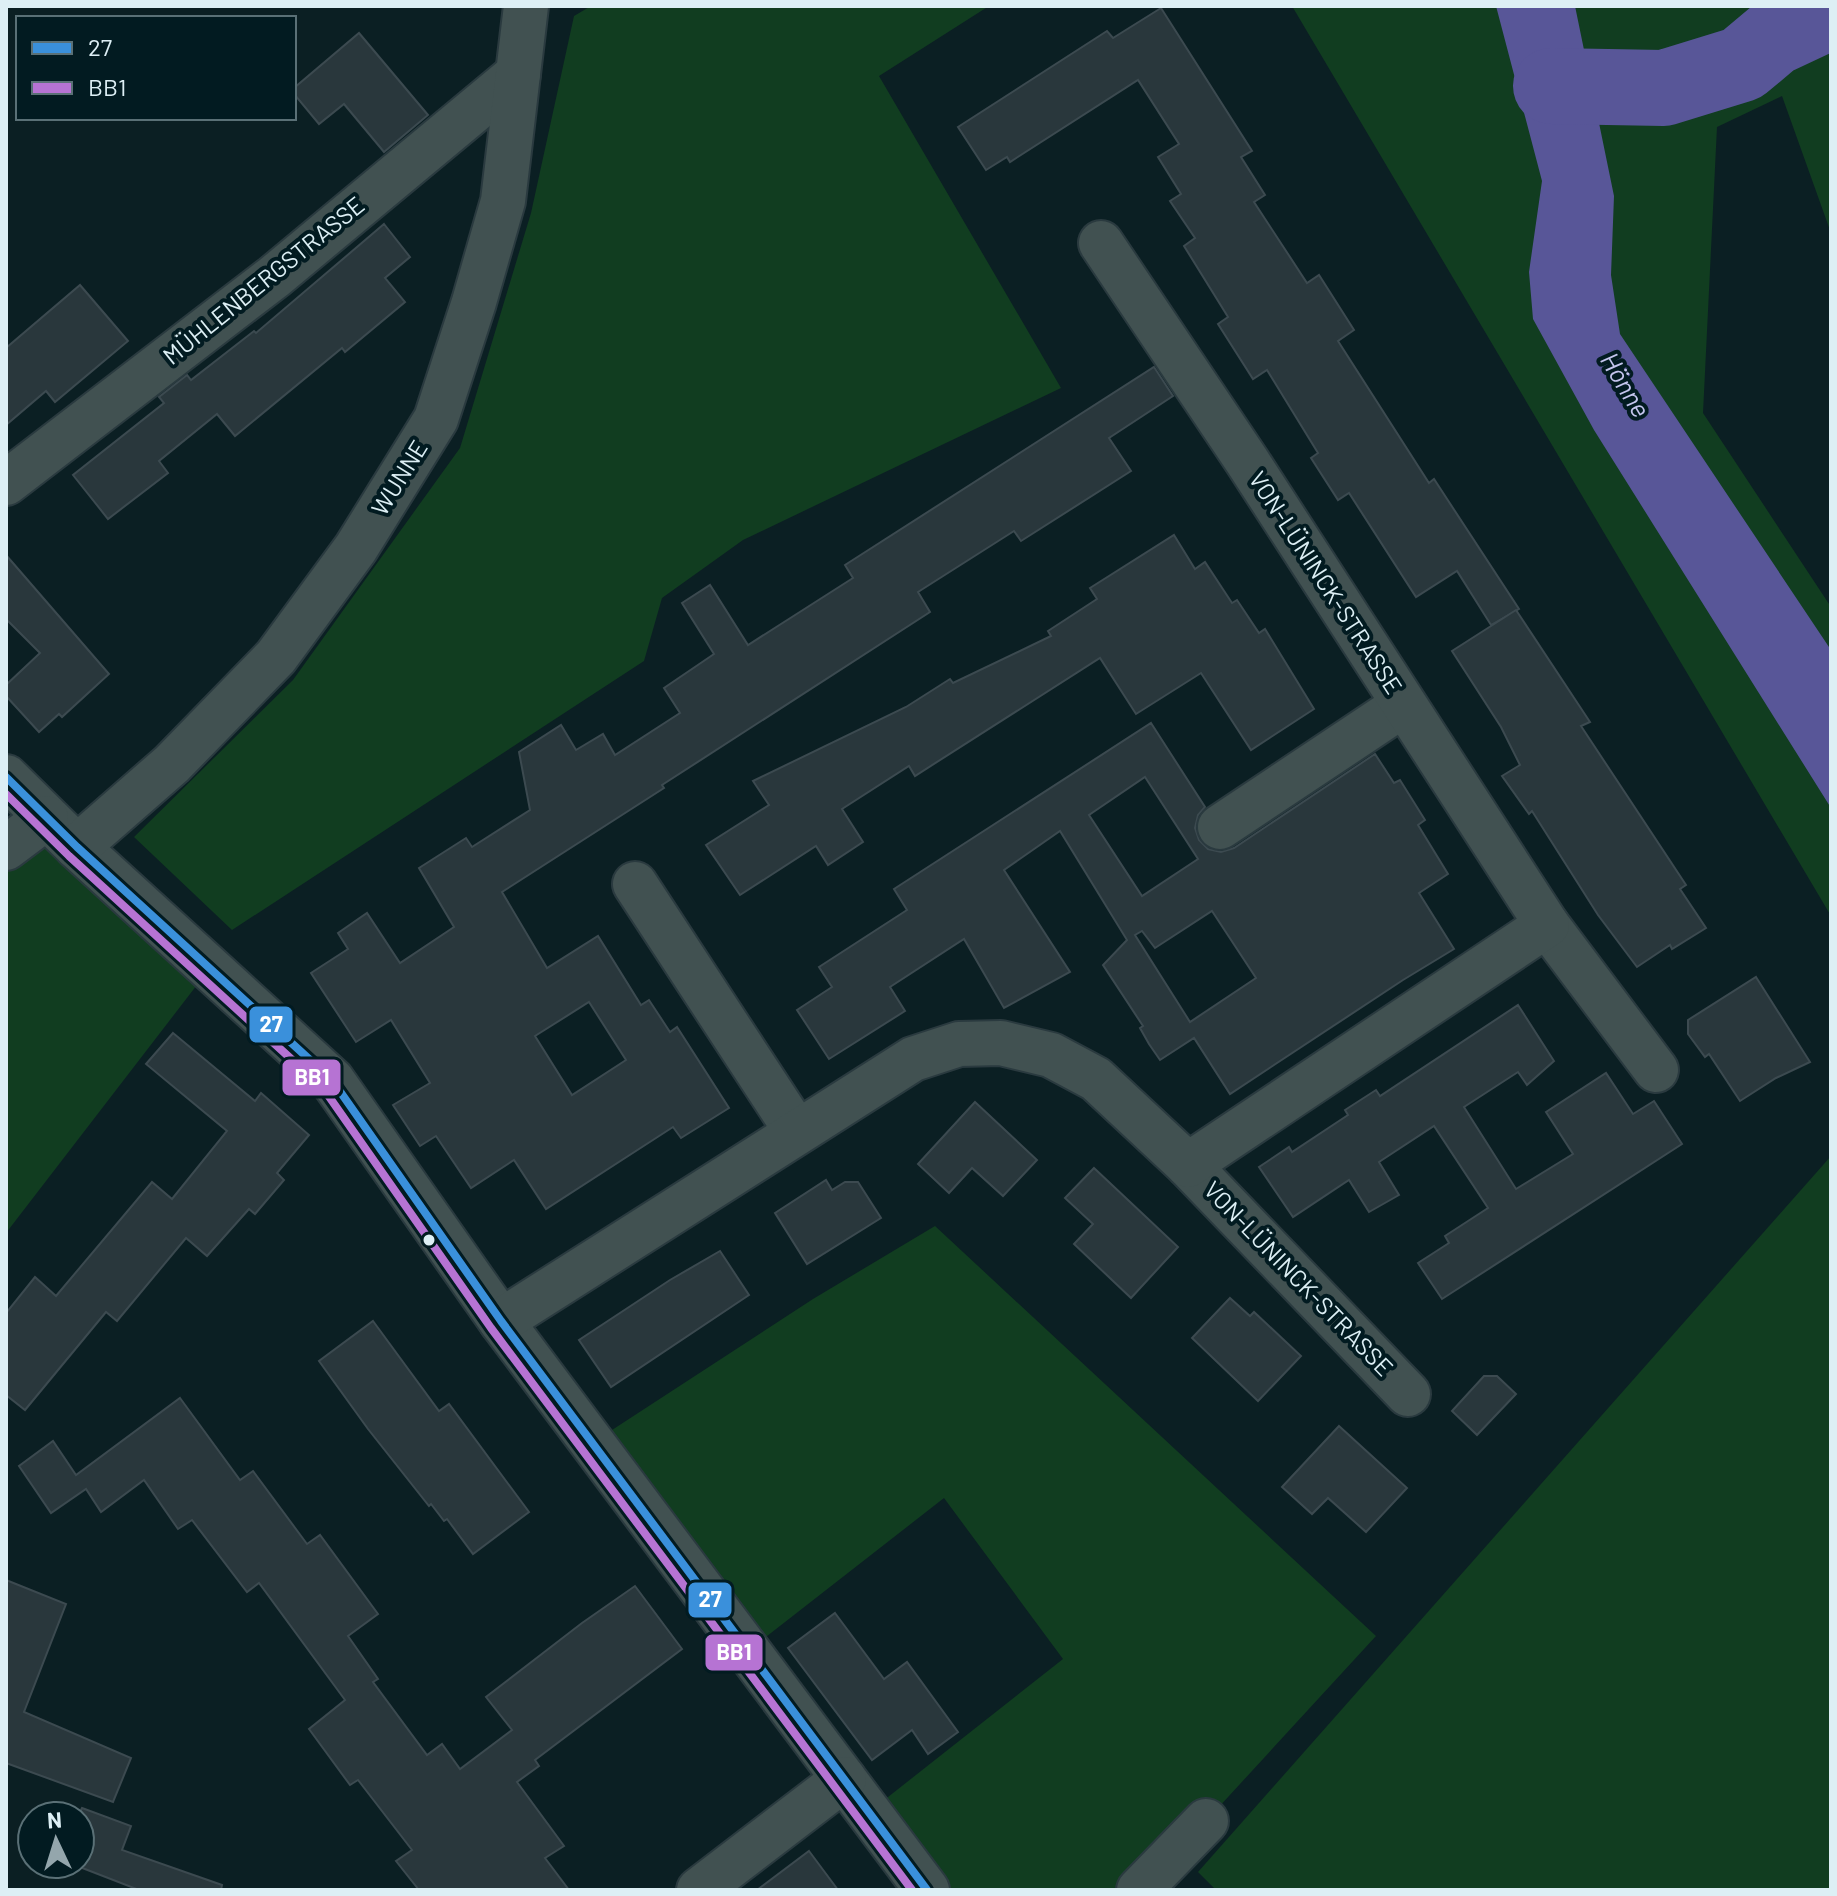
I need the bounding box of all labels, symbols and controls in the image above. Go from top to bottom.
legend [16,16,296,120]
text: 27 [88,32,112,61]
text: BB1 [88,72,127,101]
street label: MÜHLENBERGSTRASSE [157,190,369,370]
water label: Hönne [1595,346,1658,422]
street label: WUNNE [364,434,433,520]
street label: VON-LÜNINCK-STRASSE [1243,466,1409,699]
line badge: 27 [248,1005,294,1044]
text: 27 [259,1010,283,1036]
line badge: BB1 [281,1058,342,1097]
text: BB1 [294,1063,330,1089]
street label: VON-LÜNINCK-STRASSE [1199,1175,1400,1381]
unlabelled marker [421,1232,437,1248]
line badge: 27 [687,1581,733,1619]
text: 27 [698,1585,722,1611]
line badge: BB1 [704,1633,764,1672]
text: BB1 [716,1638,752,1664]
north arrow [16,1800,96,1880]
text: N [46,1806,63,1833]

